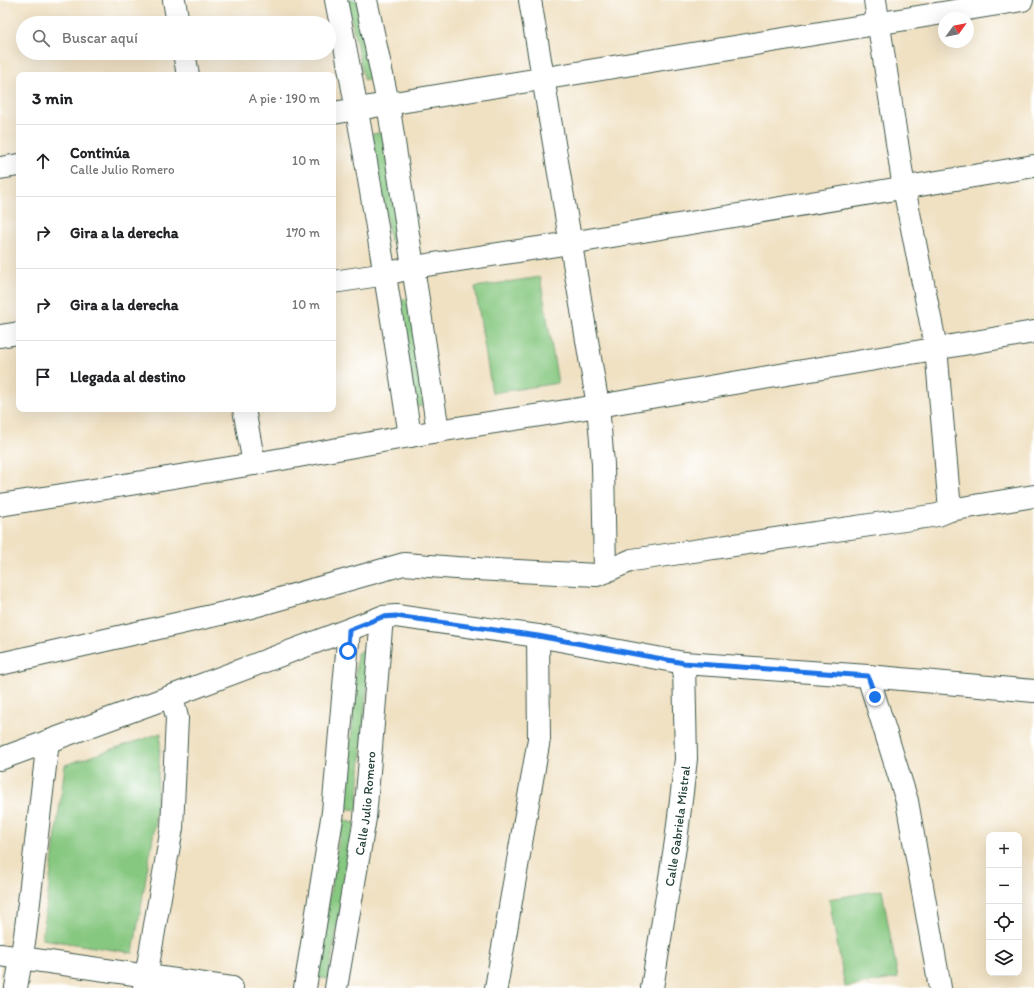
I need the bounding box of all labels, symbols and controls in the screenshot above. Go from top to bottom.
north arrow [938,12,974,48]
search box [16,16,336,60]
icon: search [30,27,52,49]
text: Buscar aquí [62,29,138,47]
text: 3 min [32,88,73,108]
text: A pie · 190 m [249,91,320,106]
text: Continúa [70,144,130,162]
icon: ahead [32,150,54,172]
text: 10 m [292,153,320,168]
text: Calle Julio Romero [70,162,175,177]
icon: right [32,222,54,244]
text: Gira a la derecha [70,224,179,242]
text: 170 m [286,225,320,240]
icon: right [32,294,54,316]
text: Gira a la derecha [70,296,179,314]
text: 10 m [292,297,320,312]
icon: arrive [32,366,54,388]
text: Llegada al destino [70,368,186,386]
route start [339,642,357,660]
route end [866,688,884,706]
street label: Calle Julio Romero [351,750,378,857]
street label: Calle Gabriela Mistral [661,765,693,887]
map controls [986,832,1022,976]
button: + [986,832,1022,868]
button: − [986,868,1022,904]
button: locate [986,904,1022,940]
button: layers [986,940,1022,976]

